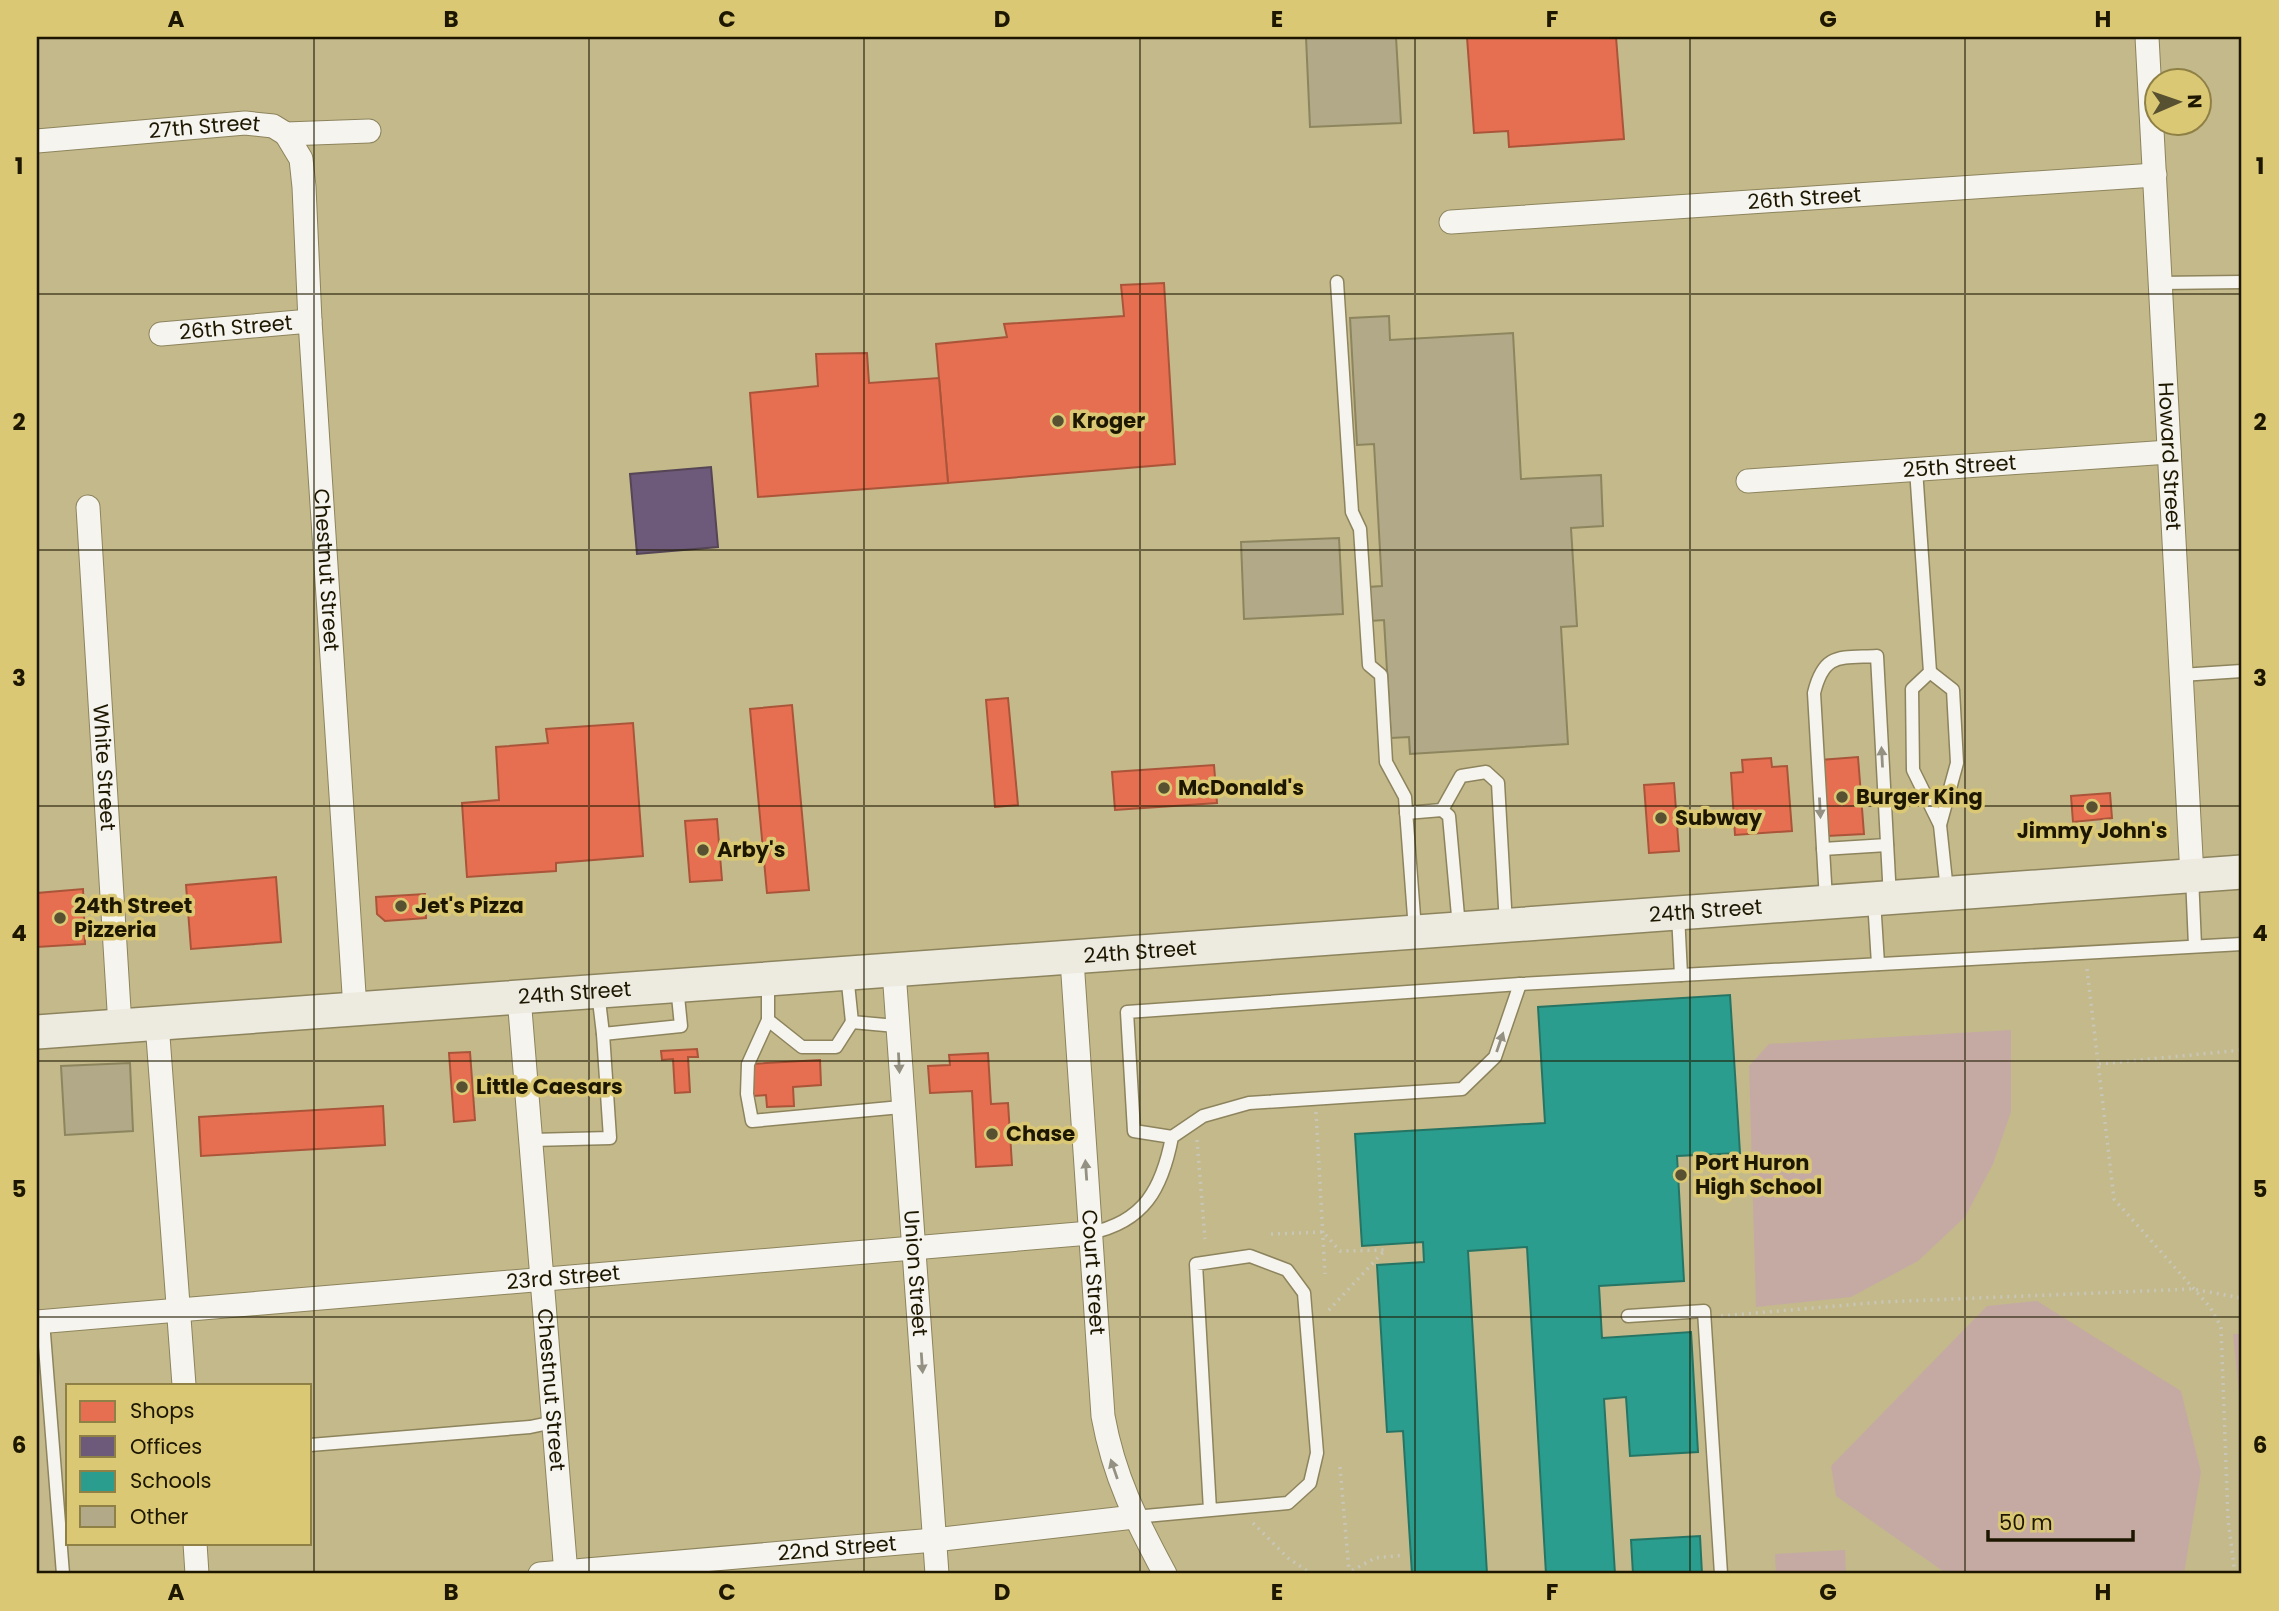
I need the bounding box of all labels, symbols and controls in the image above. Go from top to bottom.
text: A [168,3,185,35]
text: B [443,3,459,35]
text: C [718,3,736,35]
text: D [994,3,1010,35]
text: E [1271,3,1283,35]
text: F [1546,3,1558,35]
text: G [1819,3,1837,35]
text: H [2095,3,2111,35]
north arrow [2142,66,2212,136]
text: N [2181,94,2208,109]
street label: 27th Street [147,107,262,145]
text: 1 [15,150,23,182]
text: 1 [2256,150,2264,182]
street label: 26th Street [1746,180,1862,216]
street label: 26th Street [178,308,294,346]
street label: Howard Street [2152,381,2188,531]
text: 2 [12,406,26,438]
place label: Kroger [1072,406,1145,435]
text: 2 [2253,406,2267,438]
marker: Kroger [1050,413,1066,429]
street label: 25th Street [1902,448,2017,484]
street label: Chestnut Street [307,488,347,652]
text: 3 [12,662,26,694]
text: 3 [2253,662,2267,694]
street label: White Street [86,703,123,832]
one-way arrow [1877,745,1888,767]
place label: McDonald's [1178,773,1304,802]
marker: McDonald's [1156,780,1172,796]
place label: Burger King [1856,782,1983,811]
marker: Burger King [1834,789,1850,805]
one-way arrow [1815,797,1826,819]
marker: Jimmy John's [2084,799,2100,815]
place label: Subway [1675,803,1763,832]
marker: Subway [1653,810,1669,826]
place label: Jimmy John's [2017,816,2167,845]
place label: Arby's [717,835,785,864]
marker: Arby's [695,842,711,858]
place label: 24th Street Pizzeria [74,891,192,944]
place label: Jet's Pizza [415,891,524,920]
street label: 24th Street [1648,892,1763,929]
marker: Jet's Pizza [393,898,409,914]
marker: 24th Street Pizzeria [52,910,68,926]
text: 4 [11,917,27,949]
text: 4 [2252,917,2268,949]
street label: 24th Street [1082,933,1198,970]
street label: 24th Street [517,974,632,1011]
one-way arrow [1495,1032,1506,1053]
one-way arrow [893,1053,904,1075]
place label: Little Caesars [476,1072,623,1101]
marker: Little Caesars [454,1079,470,1095]
place label: Chase [1006,1119,1075,1148]
marker: Chase [984,1126,1000,1142]
place label: Port Huron High School [1695,1148,1822,1201]
one-way arrow [1080,1158,1091,1180]
marker: Port Huron High School [1673,1167,1689,1183]
text: 5 [12,1173,26,1205]
text: 5 [2253,1173,2267,1205]
street label: Union Street [897,1209,935,1338]
street label: Court Street [1075,1209,1112,1336]
street label: 23rd Street [505,1258,621,1296]
street label: Chestnut Street [530,1307,573,1472]
one-way arrow [917,1353,928,1375]
legend [66,1384,312,1544]
text: Shops [130,1396,194,1425]
text: 6 [12,1429,26,1461]
text: 6 [2253,1429,2267,1461]
text: Offices [130,1432,202,1461]
one-way arrow [1108,1458,1119,1479]
text: Schools [130,1466,212,1495]
scale bar [1988,1499,2134,1543]
text: Other [130,1502,189,1531]
text: 50 m [1999,1508,2053,1537]
street label: 22nd Street [776,1528,897,1567]
text: A [168,1576,185,1608]
text: B [443,1576,459,1608]
text: C [718,1576,736,1608]
text: D [994,1576,1010,1608]
text: E [1271,1576,1283,1608]
text: F [1546,1576,1558,1608]
text: G [1819,1576,1837,1608]
text: H [2095,1576,2111,1608]

